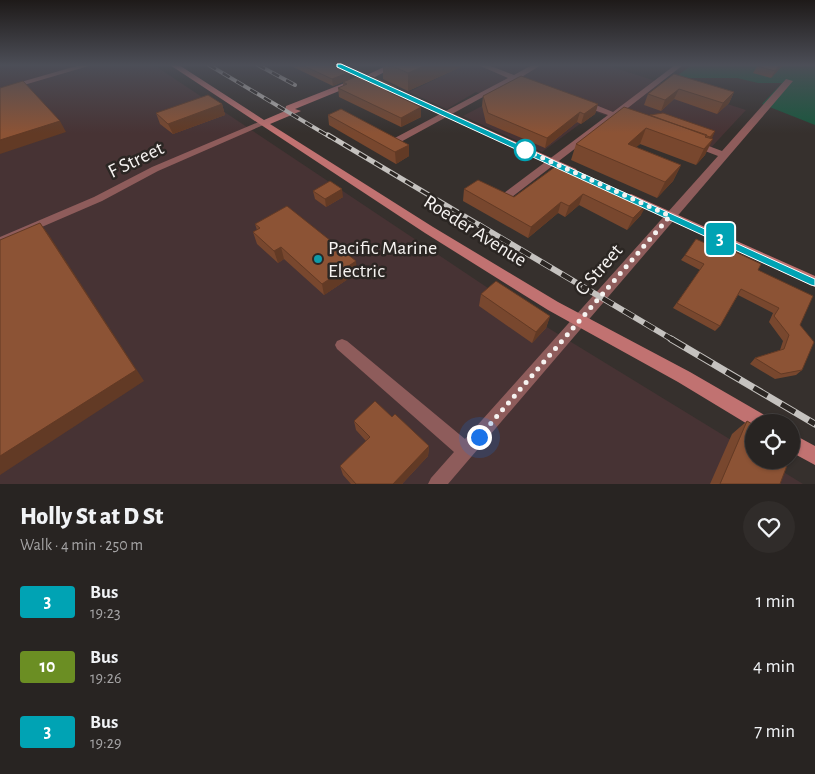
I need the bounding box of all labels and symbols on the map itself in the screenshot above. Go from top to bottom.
street label: F Street [105,138,167,182]
unlabelled marker [514,139,536,161]
street label: Roeder Avenue [420,192,530,270]
line badge: 3 [704,223,736,255]
place label: Pacific Marine Electric [328,238,437,281]
street label: C Street [572,240,627,299]
marker: Pacific Marine Electric [312,253,324,265]
your location [467,425,492,450]

